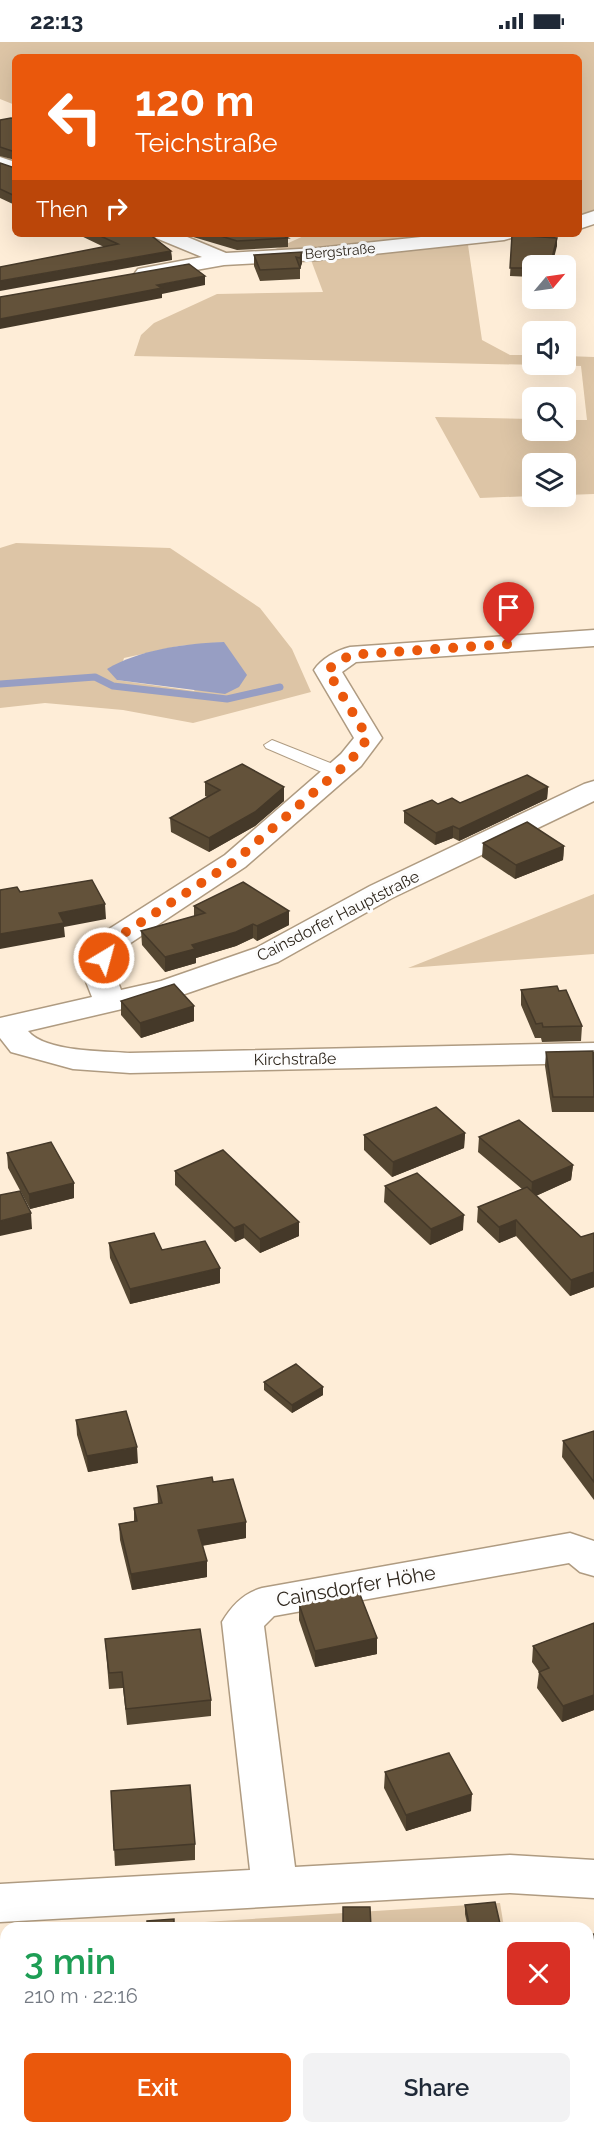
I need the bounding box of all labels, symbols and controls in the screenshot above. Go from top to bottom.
text: 22:13 [30,8,83,34]
text: 120 m [135,77,254,126]
icon: left [36,78,114,156]
text: Teichstraße [135,127,278,158]
icon: right [100,192,133,225]
text: Then [36,196,88,222]
street label: Bergstraße [304,240,376,262]
north arrow [522,255,576,309]
map controls [522,255,576,507]
button: sound [522,321,576,375]
button: search [522,387,576,441]
button: layers [522,453,576,507]
pin [483,582,534,644]
icon: arrive [492,591,525,624]
street label: Cainsdorfer Hauptstraße [254,867,422,965]
position arrow [72,926,136,990]
street label: Kirchstraße [253,1049,337,1069]
street label: Cainsdorfer Höhe [275,1560,438,1612]
text: 3 min [24,1940,116,1982]
button: close [507,1942,570,2005]
text: 210 m · 22:16 [24,1984,138,2008]
button: Exit [24,2053,291,2122]
button: Share [303,2053,570,2122]

